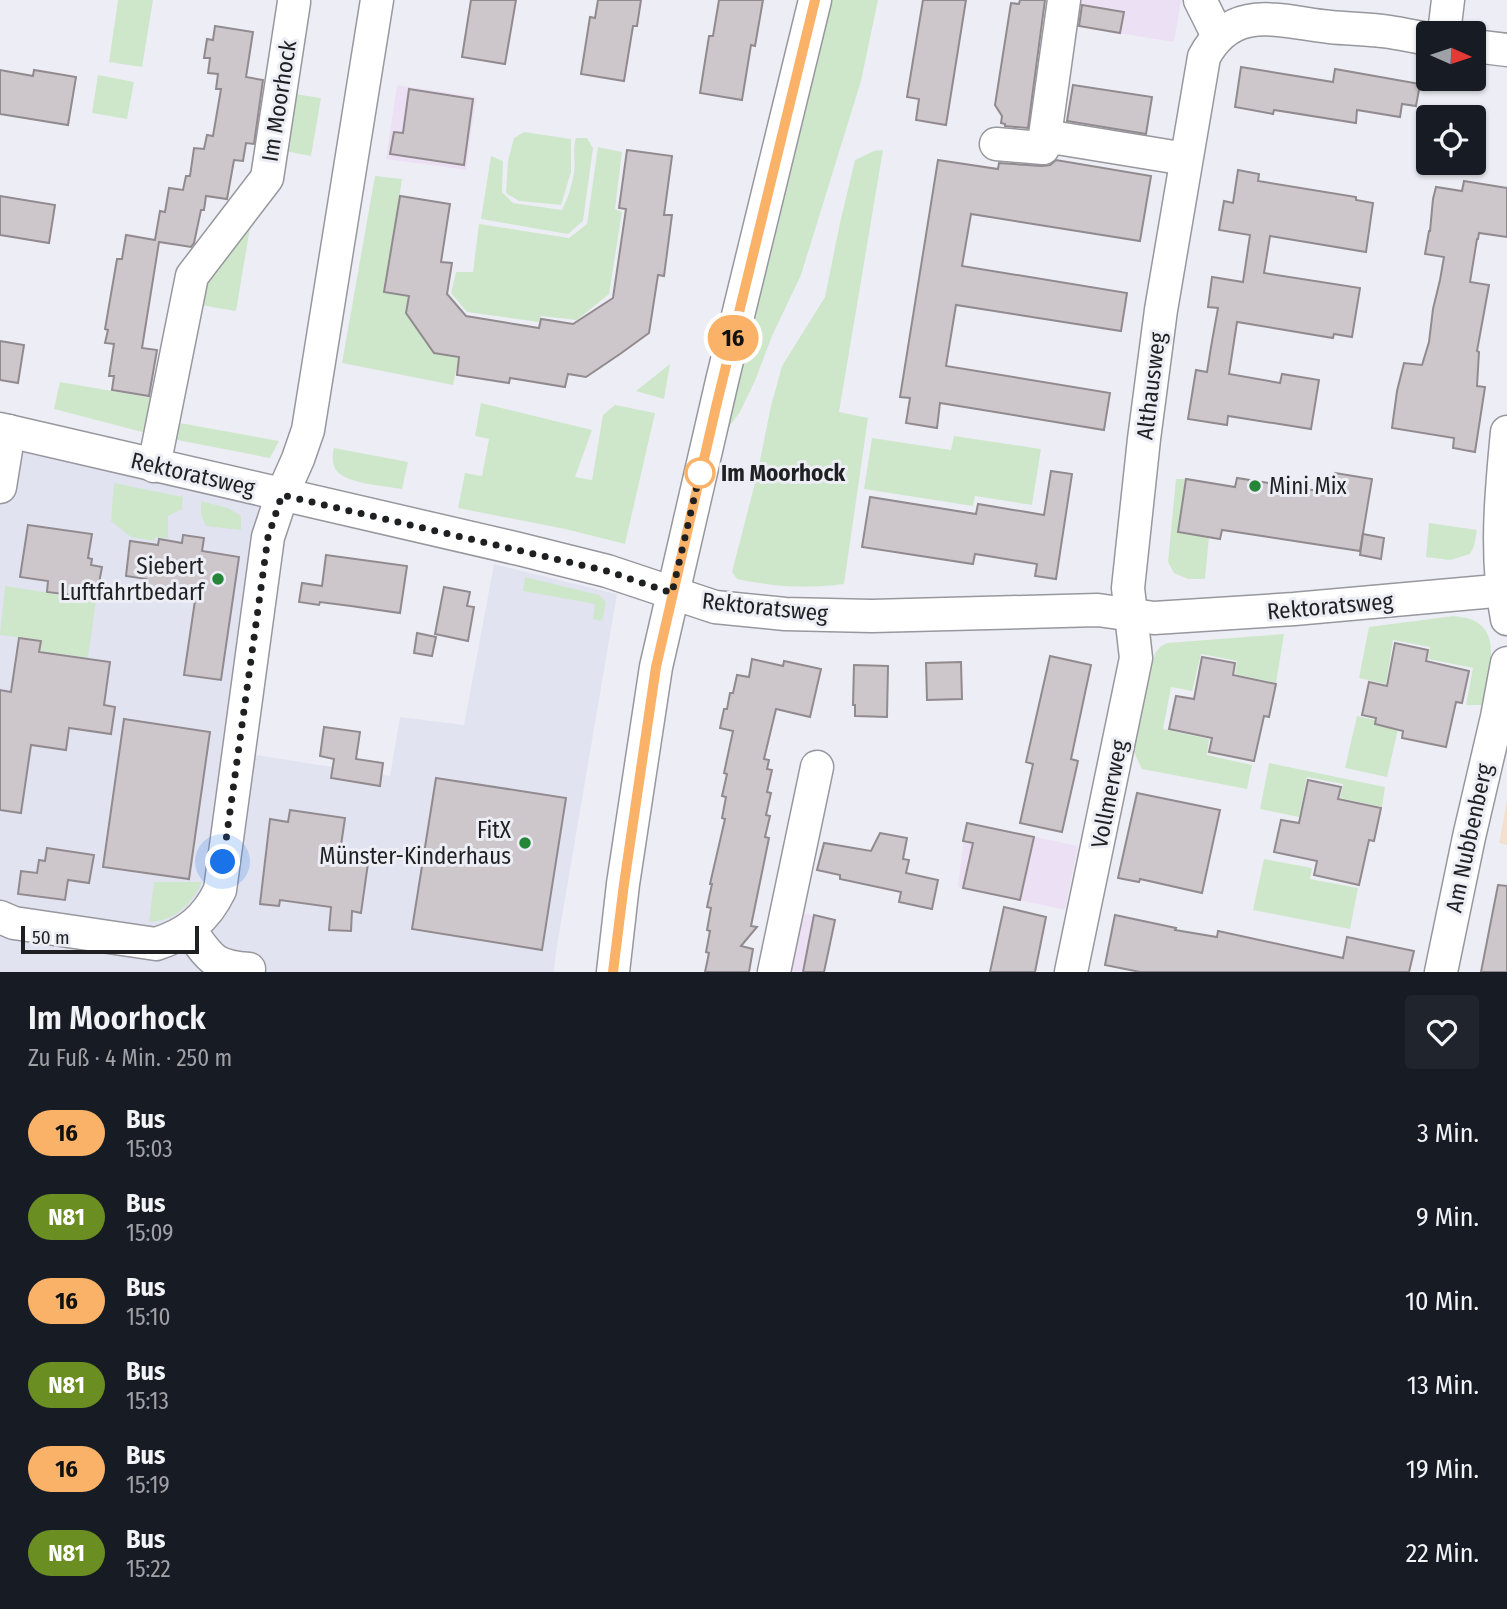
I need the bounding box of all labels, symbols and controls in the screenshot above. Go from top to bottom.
north arrow [1416,21,1486,91]
map controls [1416,21,1486,175]
street label: Im Moorhock [256,38,302,164]
button: locate [1416,105,1486,175]
line badge: 16 [702,315,764,361]
text: 16 [722,324,744,352]
street label: Althausweg [1131,331,1171,441]
street label: Rektoratsweg [128,446,258,502]
marker: Im Moorhock [685,458,715,488]
place label: Im Moorhock [721,459,845,487]
place label: Mini Mix [1269,472,1347,500]
marker: Mini Mix [1247,478,1263,494]
place label: Siebert Luftfahrtbedarf [60,552,206,606]
marker: Siebert Luftfahrtbedarf [210,571,226,587]
street label: Rektoratsweg [701,586,830,628]
street label: Rektoratsweg [1266,587,1394,625]
street label: Vollmerweg [1085,737,1133,851]
street label: Am Nubbenberg [1440,761,1498,915]
place label: FitX Münster-Kinderhaus [319,816,512,870]
marker: FitX Münster-Kinderhaus [517,835,533,851]
your location [205,844,240,879]
scale bar [21,923,200,955]
text: 50 m [32,926,70,949]
button: heart [1405,995,1479,1069]
text: Im Moorhock [28,998,206,1038]
text: Zu Fuß · 4 Min. · 250 m [28,1044,232,1072]
text: Bus [126,1104,165,1135]
text: 3 Min. [1417,1118,1479,1149]
text: 16 [55,1119,78,1147]
text: 15:03 [126,1135,173,1163]
text: Bus [126,1188,165,1219]
text: 9 Min. [1416,1202,1479,1233]
text: N81 [48,1203,85,1231]
text: 15:09 [126,1219,173,1247]
text: Bus [126,1272,165,1303]
text: 10 Min. [1405,1286,1479,1317]
text: 16 [55,1287,78,1315]
text: 15:10 [126,1303,170,1331]
text: Bus [126,1356,165,1387]
text: 13 Min. [1407,1370,1479,1401]
text: N81 [48,1371,85,1399]
text: 15:13 [126,1387,169,1415]
text: Bus [126,1440,165,1471]
text: 19 Min. [1406,1454,1479,1485]
text: 16 [55,1455,78,1483]
text: 15:19 [126,1471,170,1499]
text: Bus [126,1524,165,1555]
text: 22 Min. [1406,1538,1479,1569]
text: N81 [48,1539,85,1567]
text: 15:22 [126,1555,171,1583]

